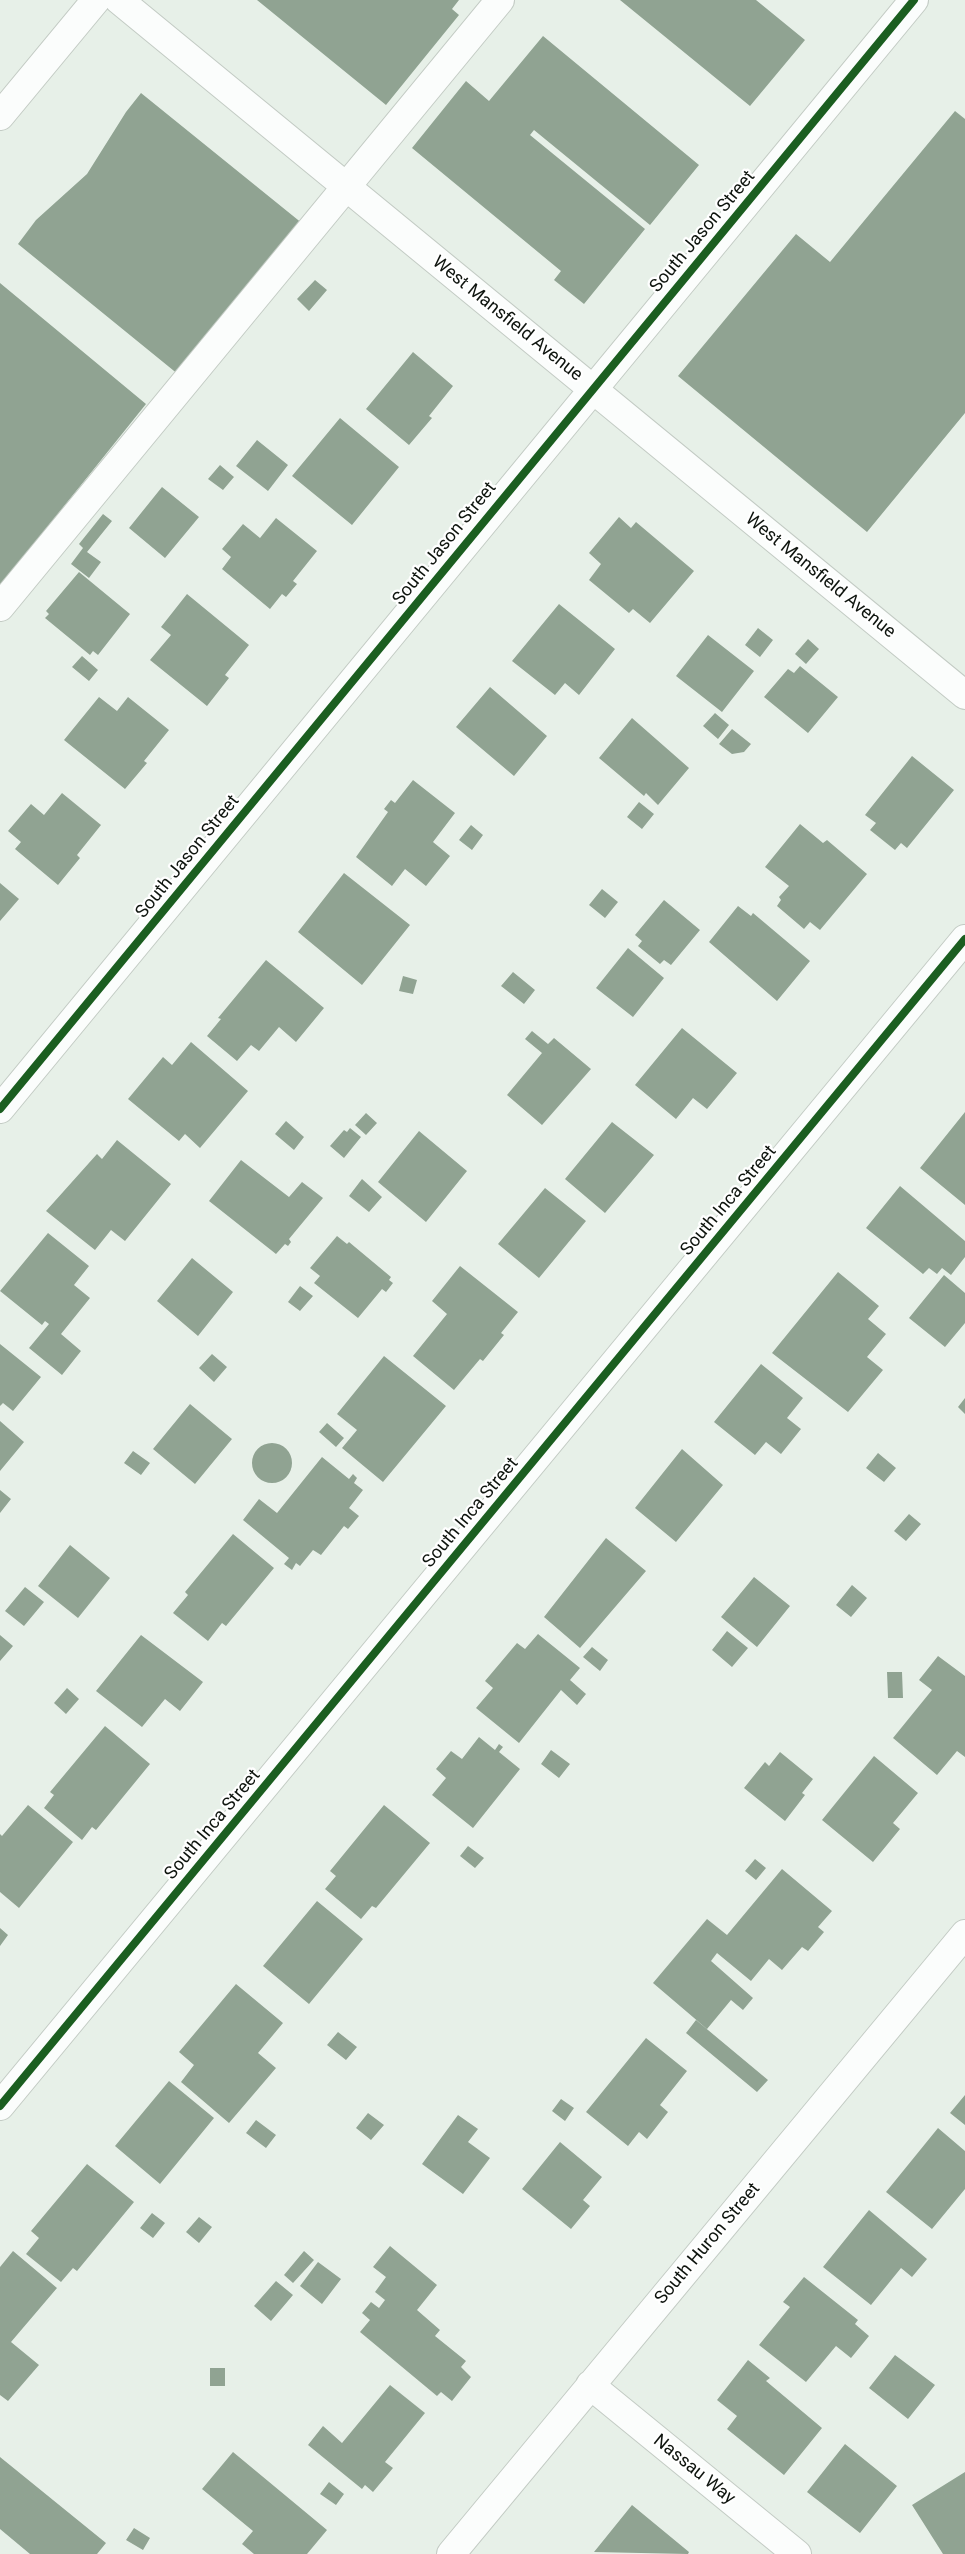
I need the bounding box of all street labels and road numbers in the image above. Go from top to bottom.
street label: South Jason Street [646,167,760,297]
street label: West Mansfield Avenue [428,252,586,386]
street label: South Jason Street [389,478,501,610]
street label: West Mansfield Avenue [741,509,899,643]
street label: South Jason Street [132,791,244,923]
street label: South Inca Street [677,1142,781,1260]
street label: South Inca Street [419,1454,523,1572]
street label: South Inca Street [161,1766,265,1884]
street label: South Huron Street [651,2179,765,2309]
street label: Nassau Way [649,2430,739,2510]

